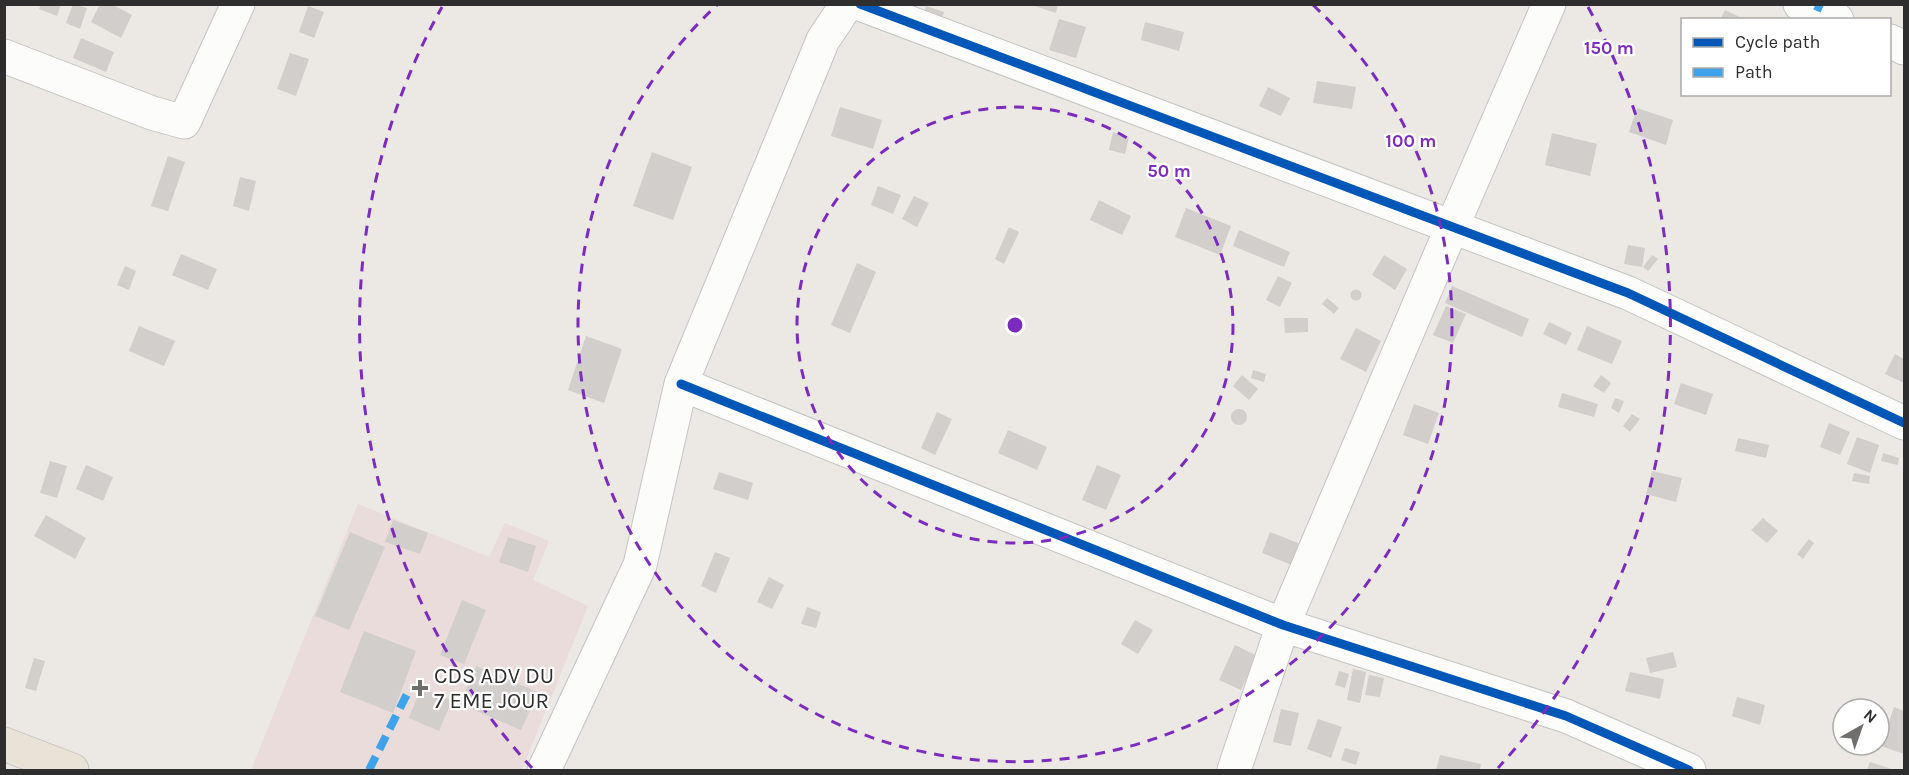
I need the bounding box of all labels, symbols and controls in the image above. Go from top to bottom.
legend [1681,18,1891,96]
text: Cycle path [1735,31,1820,53]
text: 150 m [1584,37,1634,59]
text: Path [1735,61,1773,83]
text: 100 m [1386,130,1436,152]
text: 50 m [1147,160,1191,182]
centre of rings [1005,315,1025,335]
place label: CDS ADV DU 7 EME JOUR [434,663,554,714]
marker: CDS ADV DU 7 EME JOUR [411,679,429,697]
north arrow [1831,697,1891,757]
text: N [1860,705,1881,727]

